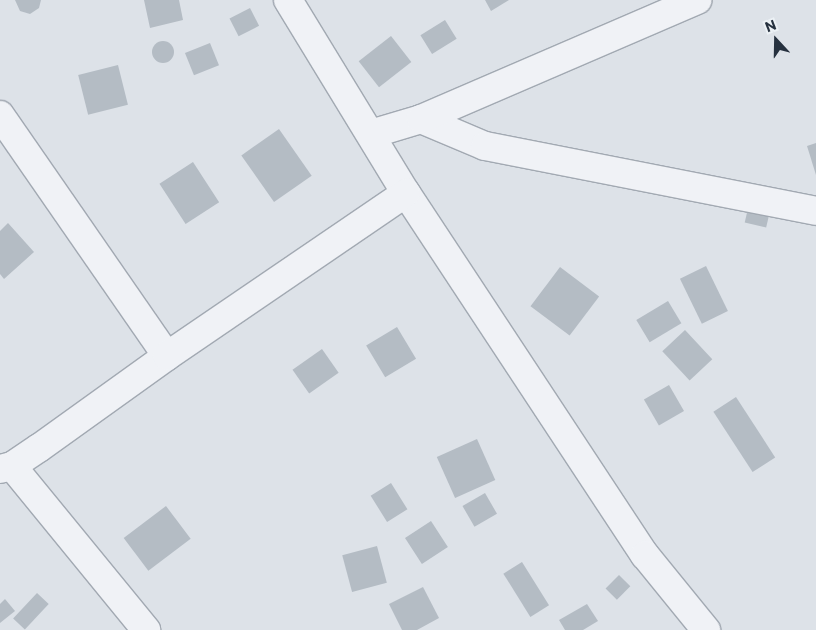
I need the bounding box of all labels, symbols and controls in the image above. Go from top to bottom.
north arrow [751,15,801,65]
text: N [762,16,778,35]

